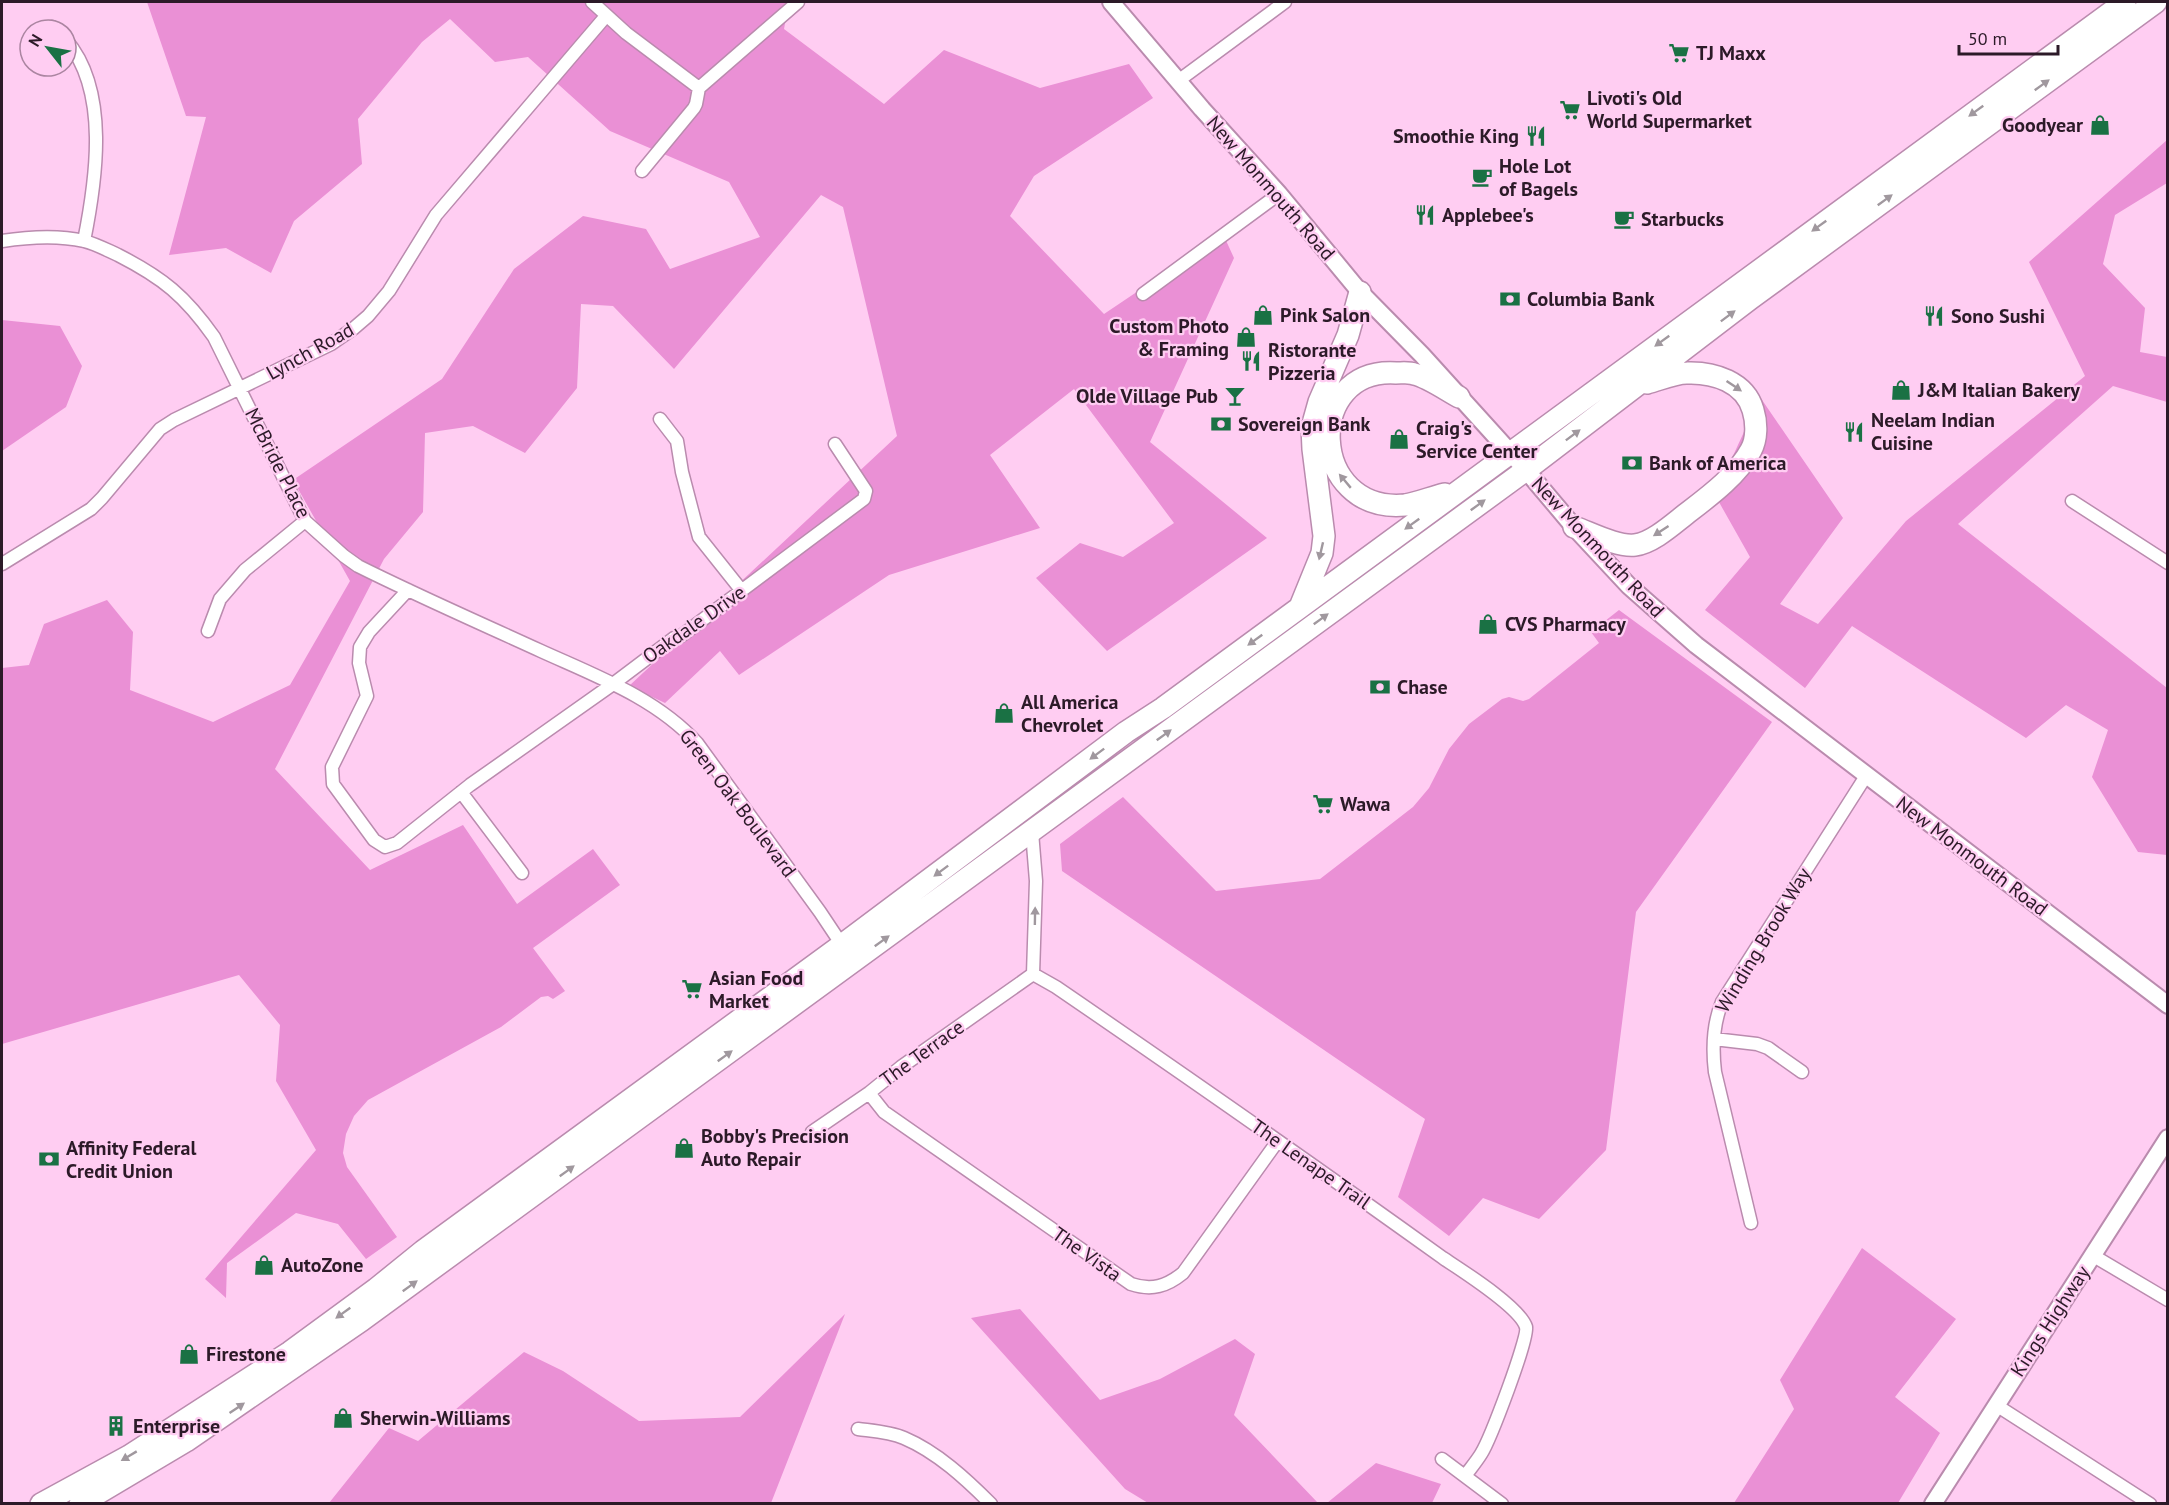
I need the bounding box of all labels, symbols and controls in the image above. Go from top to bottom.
north arrow [18,18,78,78]
scale bar [1959,18,2058,56]
text: 50 m [1968,27,2007,50]
text: N [24,31,46,50]
place label: TJ Maxx [1696,40,1766,66]
supermarket icon: TJ Maxx [1667,41,1691,65]
one-way arrow [2034,79,2050,91]
place label: Livoti's Old World Supermarket [1587,85,1752,134]
supermarket icon: Livoti's Old World Supermarket [1558,98,1582,122]
one-way arrow [1969,104,1984,116]
street label: New Monmouth Road [1201,110,1341,266]
place label: Goodyear [2002,112,2083,138]
shop icon: Goodyear [2088,113,2112,137]
place label: Smoothie King [1393,123,1519,149]
restaurant icon: Smoothie King [1524,124,1548,148]
place label: Hole Lot of Bagels [1499,153,1578,202]
cafe icon: Hole Lot of Bagels [1470,165,1494,189]
one-way arrow [1876,194,1892,206]
place label: Applebee's [1442,202,1534,228]
restaurant icon: Applebee's [1413,203,1437,227]
place label: Starbucks [1641,206,1724,232]
cafe icon: Starbucks [1612,207,1636,231]
one-way arrow [1811,220,1827,232]
place label: Columbia Bank [1527,286,1655,312]
bank icon: Columbia Bank [1498,287,1522,311]
place label: Pink Salon [1280,302,1370,328]
shop icon: Pink Salon [1251,303,1275,327]
place label: Sono Sushi [1951,303,2045,329]
restaurant icon: Sono Sushi [1922,304,1946,328]
one-way arrow [1720,310,1736,323]
place label: Custom Photo & Framing [1109,313,1229,362]
street label: Lynch Road [262,316,358,386]
shop icon: Custom Photo & Framing [1234,325,1258,349]
one-way arrow [1654,335,1670,347]
place label: Ristorante Pizzeria [1268,337,1356,386]
restaurant icon: Ristorante Pizzeria [1239,349,1263,373]
place label: J&M Italian Bakery [1917,377,2080,403]
shop icon: J&M Italian Bakery [1889,378,1913,402]
one-way arrow [1725,380,1742,391]
place label: Olde Village Pub [1076,383,1218,409]
bar icon: Olde Village Pub [1223,384,1247,408]
street label: McBride Place [239,403,317,523]
place label: Neelam Indian Cuisine [1871,407,1995,456]
place label: Sovereign Bank [1238,411,1371,437]
bank icon: Sovereign Bank [1209,412,1233,436]
place label: Craig's Service Center [1416,415,1538,464]
restaurant icon: Neelam Indian Cuisine [1842,420,1866,444]
shop icon: Craig's Service Center [1387,427,1411,451]
one-way arrow [1565,428,1581,441]
place label: Bank of America [1649,450,1787,476]
bank icon: Bank of America [1620,451,1644,475]
street label: New Monmouth Road [1526,471,1670,623]
one-way arrow [1339,474,1352,489]
one-way arrow [1470,499,1486,511]
one-way arrow [1405,518,1420,530]
one-way arrow [1653,526,1669,537]
one-way arrow [1315,542,1325,560]
street label: Oakdale Drive [637,579,751,669]
place label: CVS Pharmacy [1505,611,1626,637]
shop icon: CVS Pharmacy [1476,612,1500,636]
one-way arrow [1313,614,1328,626]
one-way arrow [1248,634,1264,646]
place label: Chase [1397,674,1448,700]
bank icon: Chase [1368,675,1392,699]
place label: All America Chevrolet [1021,689,1119,738]
shop icon: All America Chevrolet [992,701,1016,725]
street label: Green Oak Boulevard [674,724,802,882]
one-way arrow [1155,729,1171,741]
one-way arrow [1089,748,1105,760]
street label: New Monmouth Road [1891,790,2053,922]
place label: Wawa [1340,791,1391,817]
supermarket icon: Wawa [1311,792,1335,816]
street label: Winding Brook Way [1709,862,1817,1017]
one-way arrow [933,865,949,877]
one-way arrow [1030,906,1040,925]
one-way arrow [874,935,890,947]
place label: Asian Food Market [709,965,803,1014]
supermarket icon: Asian Food Market [680,977,704,1001]
street label: The Terrace [875,1014,969,1092]
one-way arrow [716,1050,732,1062]
street label: The Lenape Trail [1246,1113,1376,1215]
place label: Bobby's Precision Auto Repair [701,1123,849,1172]
place label: Affinity Federal Credit Union [66,1135,196,1184]
shop icon: Bobby's Precision Auto Repair [672,1136,696,1160]
bank icon: Affinity Federal Credit Union [37,1147,61,1171]
one-way arrow [559,1165,575,1177]
street label: The Vista [1047,1221,1127,1287]
place label: AutoZone [281,1252,363,1278]
shop icon: AutoZone [252,1253,276,1277]
street label: Kings Highway [2004,1260,2096,1382]
one-way arrow [401,1280,417,1292]
one-way arrow [336,1306,351,1318]
place label: Firestone [206,1341,286,1367]
shop icon: Firestone [177,1342,201,1366]
one-way arrow [229,1402,246,1413]
place label: Sherwin-Williams [360,1405,510,1431]
shop icon: Sherwin-Williams [331,1406,355,1430]
place label: Enterprise [133,1413,220,1439]
building icon: Enterprise [104,1414,128,1438]
one-way arrow [120,1451,137,1461]

